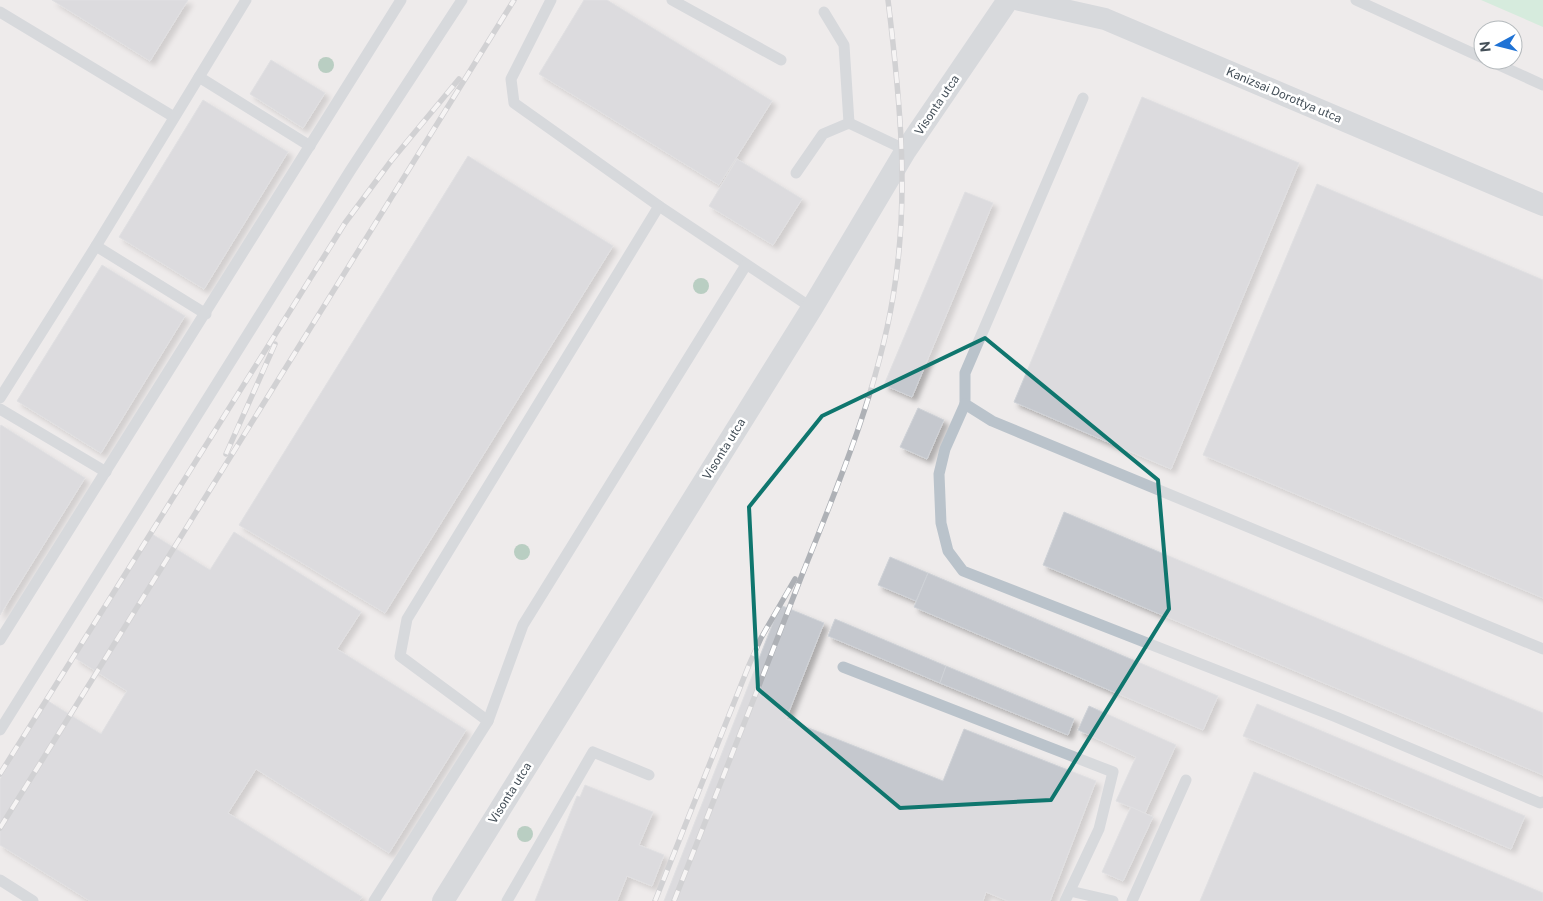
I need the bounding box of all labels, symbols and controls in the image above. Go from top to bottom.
north arrow [1473,20,1523,70]
text: N [1476,40,1494,53]
street label: Kanizsai Dorottya utca [1224,64,1344,126]
street label: Visonta utca [912,72,962,138]
street label: Visonta utca [700,416,748,482]
street label: Visonta utca [486,760,534,826]

